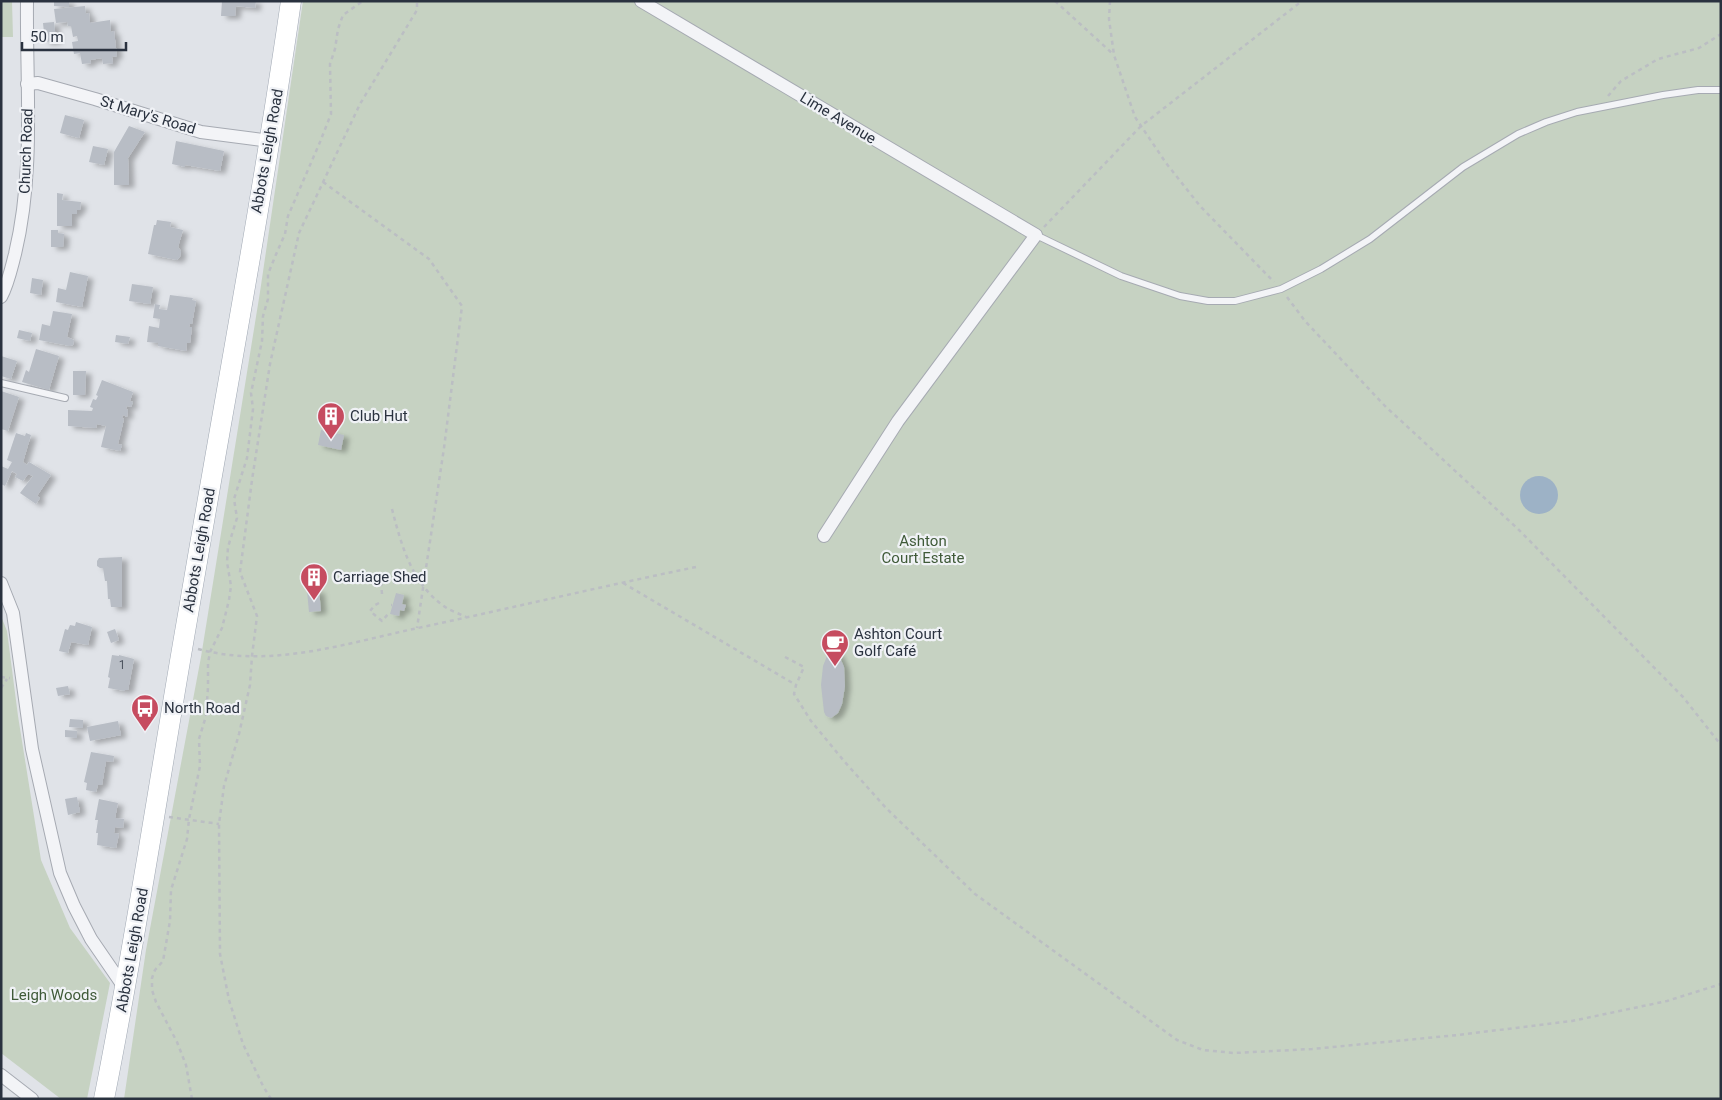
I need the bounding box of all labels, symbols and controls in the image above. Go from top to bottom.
scale bar [22,20,126,52]
text: 50 m [30,28,64,46]
street label: Abbots Leigh Road [247,87,287,215]
street label: Lime Avenue [797,88,879,148]
street label: St Mary's Road [98,92,198,138]
street label: Church Road [16,108,36,194]
building icon: Club Hut [316,401,346,440]
place label: Club Hut [350,407,408,425]
street label: Abbots Leigh Road [179,486,219,614]
park label: Ashton Court Estate [882,532,964,567]
building icon: Carriage Shed [299,562,329,601]
place label: Carriage Shed [333,568,427,586]
place label: Ashton Court Golf Café [854,625,942,660]
cafe icon: Ashton Court Golf Café [820,628,850,667]
house number: 1 [119,658,125,672]
bus stop icon: North Road [130,693,160,732]
place label: North Road [164,699,240,717]
street label: Abbots Leigh Road [112,886,152,1014]
park label: Leigh Woods [11,986,97,1004]

